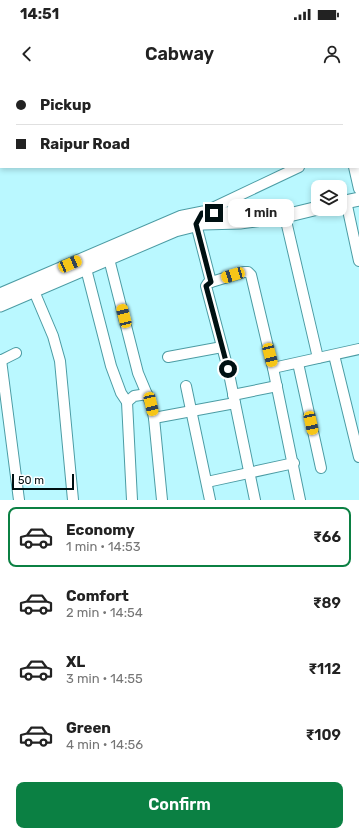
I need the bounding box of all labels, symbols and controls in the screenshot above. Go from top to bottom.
text: 14:51 [20,5,59,23]
icon: back [16,43,38,65]
text: Cabway [145,43,214,65]
icon: person [321,43,343,65]
text: Pickup [40,96,91,114]
text: Raipur Road [40,135,130,153]
map controls [311,180,347,216]
button: layers [311,180,347,216]
callout: 1 min [228,199,294,227]
route end [205,204,223,222]
text: 1 min [245,205,277,220]
car [57,254,83,274]
car [220,266,246,284]
car [115,303,133,329]
car [261,342,279,368]
route start [219,360,237,378]
car [142,391,160,417]
car [303,410,319,436]
scale bar [12,472,74,491]
text: 50 m [18,474,44,487]
icon: car [18,519,54,555]
text: Economy [66,521,135,539]
text: ₹66 [313,528,341,546]
text: 1 min · 14:53 [66,539,141,554]
icon: car [18,585,54,621]
text: Comfort [66,587,129,605]
text: ₹89 [313,594,341,612]
text: 2 min · 14:54 [66,605,143,620]
icon: car [18,651,54,687]
text: XL [66,653,85,671]
text: ₹112 [308,660,341,678]
text: 3 min · 14:55 [66,671,143,686]
icon: car [18,717,54,753]
text: Green [66,719,111,737]
text: ₹109 [305,726,341,744]
text: 4 min · 14:56 [66,737,143,752]
button: Confirm [16,782,343,828]

